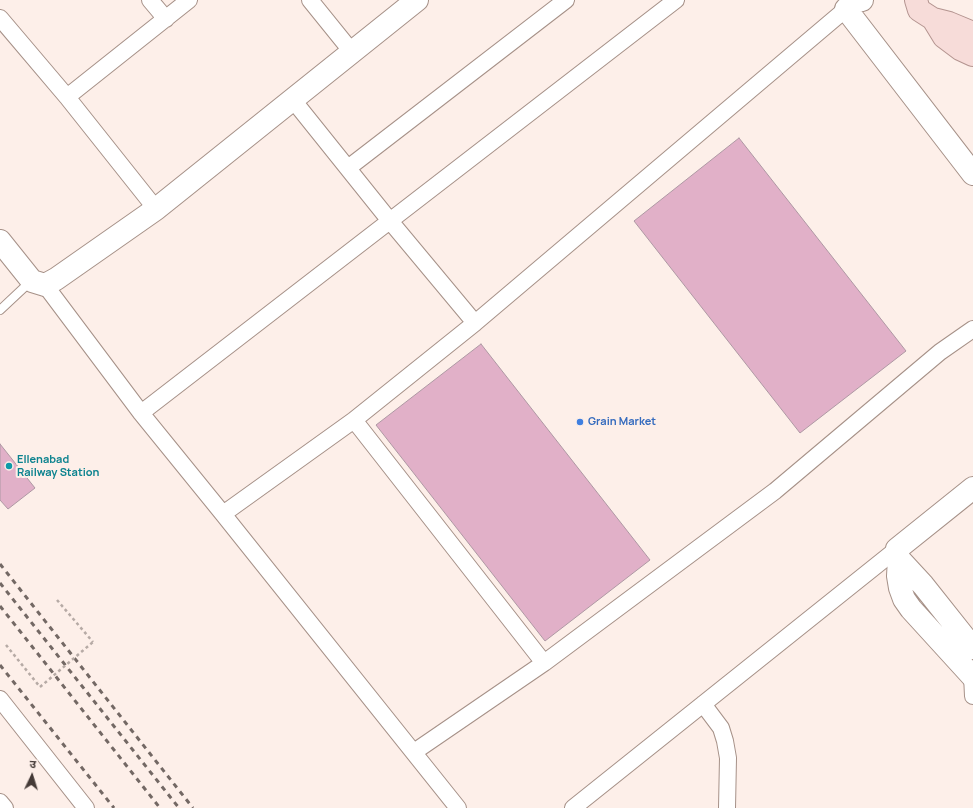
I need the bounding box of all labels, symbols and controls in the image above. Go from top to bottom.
place label: Grain Market [588,415,656,429]
marker: Grain Market [575,417,585,427]
place label: Ellenabad Railway Station [17,453,99,479]
marker: Ellenabad Railway Station [4,461,14,471]
north arrow [12,756,52,796]
text: उ [29,756,37,771]

